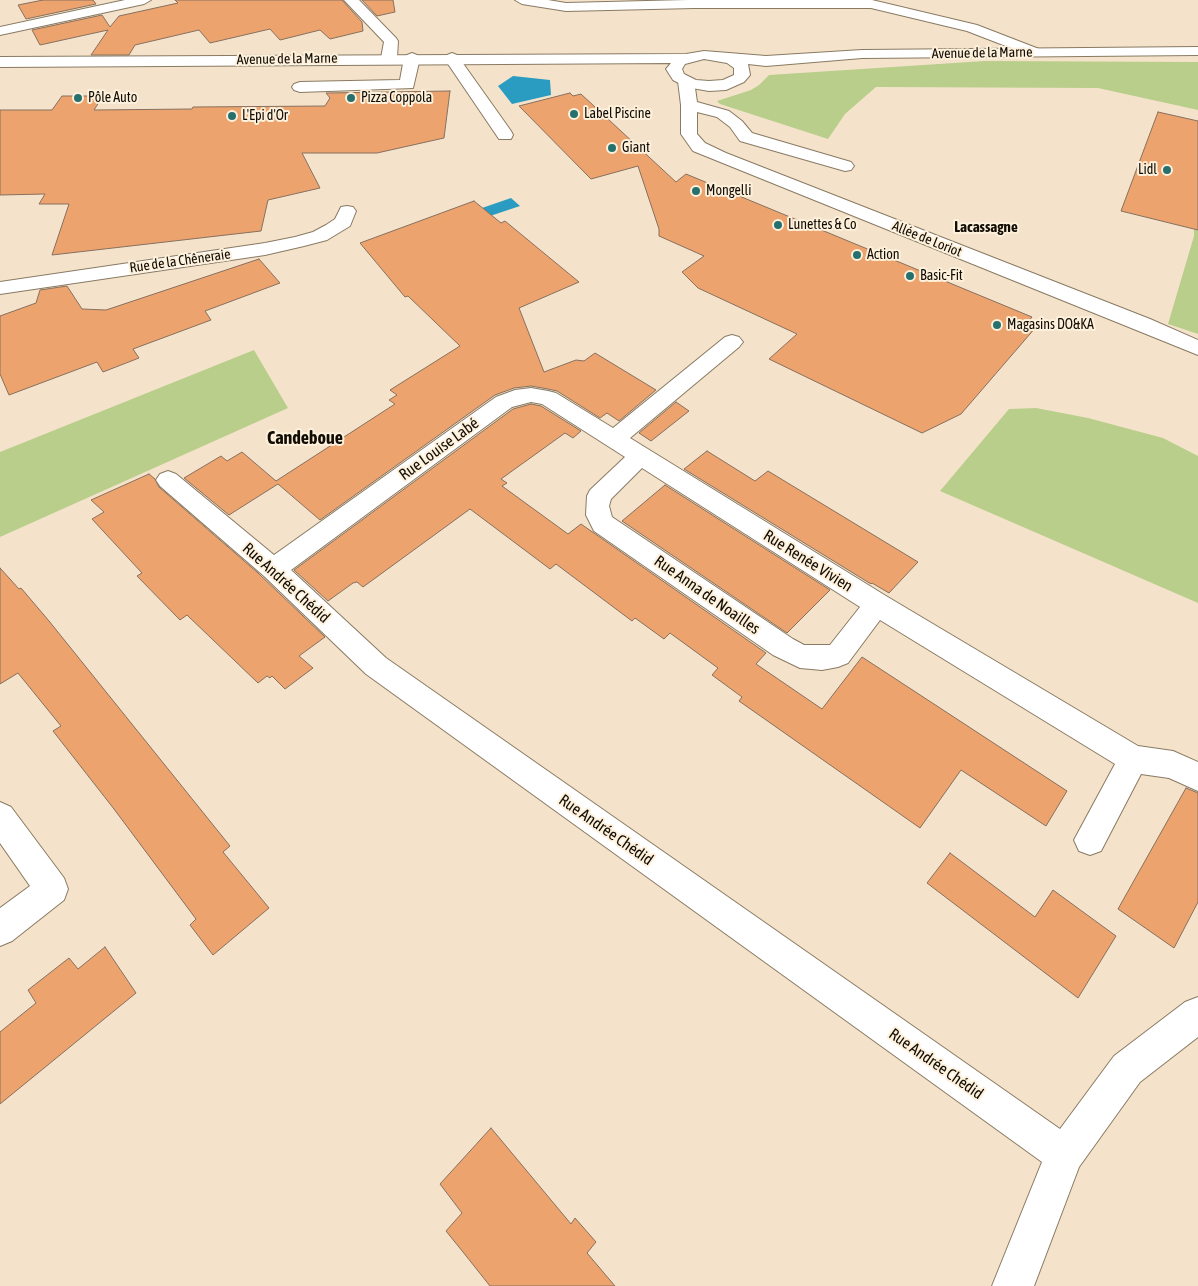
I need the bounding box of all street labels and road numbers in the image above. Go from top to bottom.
street label: Avenue de la Marne [931,44,1033,62]
street label: Avenue de la Marne [236,50,338,68]
street label: Allée de Loriot [890,217,964,261]
street label: Rue de la Chêneraie [129,246,231,276]
street label: Rue Louise Labé [395,414,483,484]
street label: Rue Renée Vivien [760,526,856,596]
street label: Rue Andrée Chédid [238,539,334,627]
street label: Rue Anna de Noailles [650,551,764,639]
street label: Rue Andrée Chédid [555,790,657,870]
street label: Rue Andrée Chédid [885,1024,987,1104]

